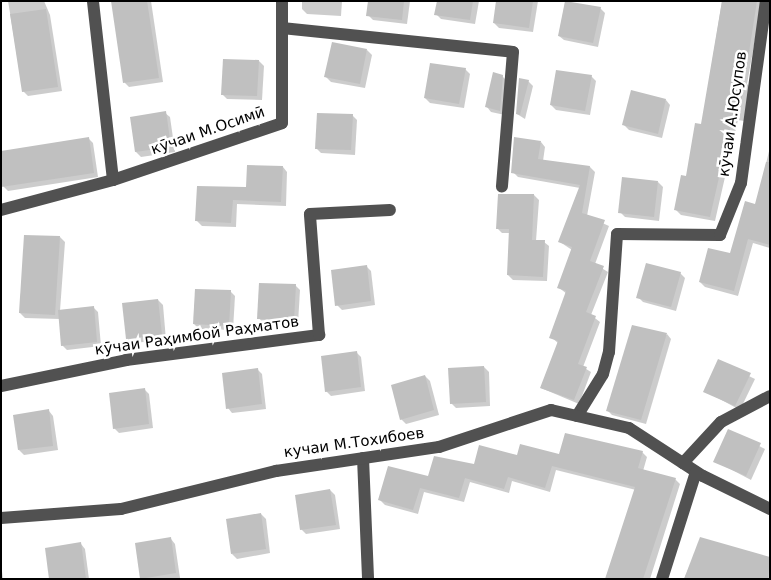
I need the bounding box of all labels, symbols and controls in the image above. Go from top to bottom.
street label: кӯчаи А.Юсупов [715,50,751,178]
street label: кӯчаи М.Осимӣ [149,103,267,159]
street label: кӯчаи Раҳимбой Раҳматов [94,313,300,359]
street label: кучаи М.Тохибоев [283,424,425,462]

